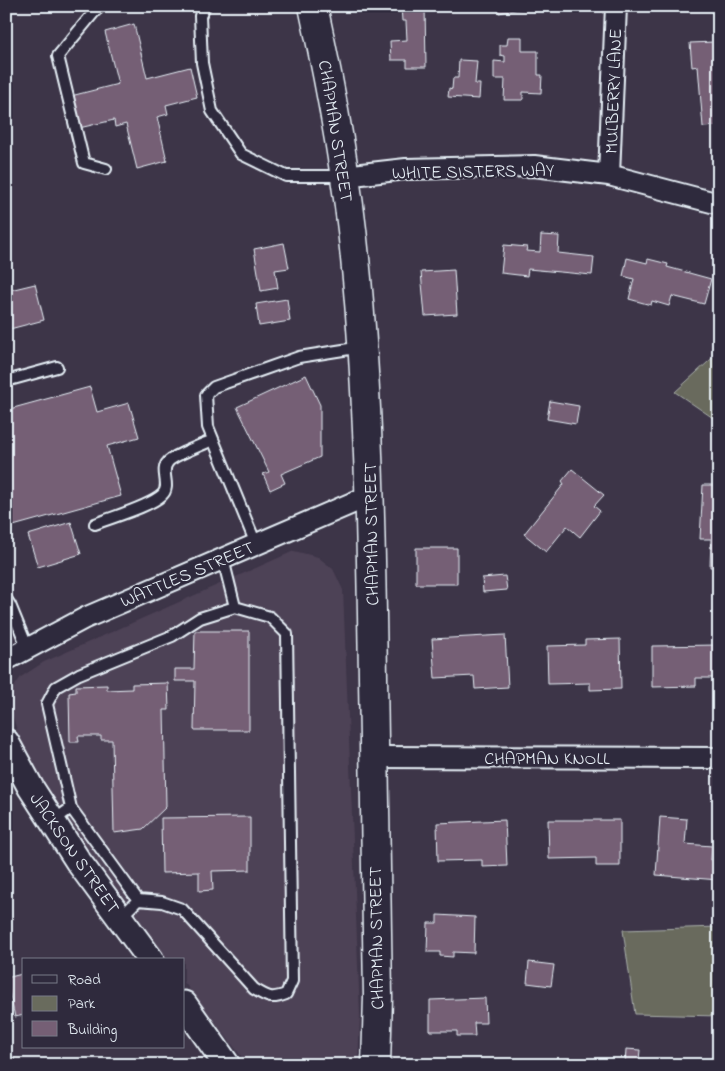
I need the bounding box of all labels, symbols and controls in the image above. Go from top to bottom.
street label: MULBERRY LANE [600,28,630,154]
street label: CHAPMAN STREET [310,58,358,204]
street label: WHITE SISTERS WAY [392,159,555,187]
street label: CHAPMAN STREET [359,462,387,606]
street label: WATTLES STREET [117,536,259,616]
street label: CHAPMAN KNOLL [484,747,610,773]
street label: JACKSON STREET [22,788,125,920]
street label: CHAPMAN STREET [364,866,392,1010]
legend [22,958,185,1048]
text: Road [68,969,101,991]
text: Park [68,993,96,1015]
text: Building [67,1019,117,1042]

